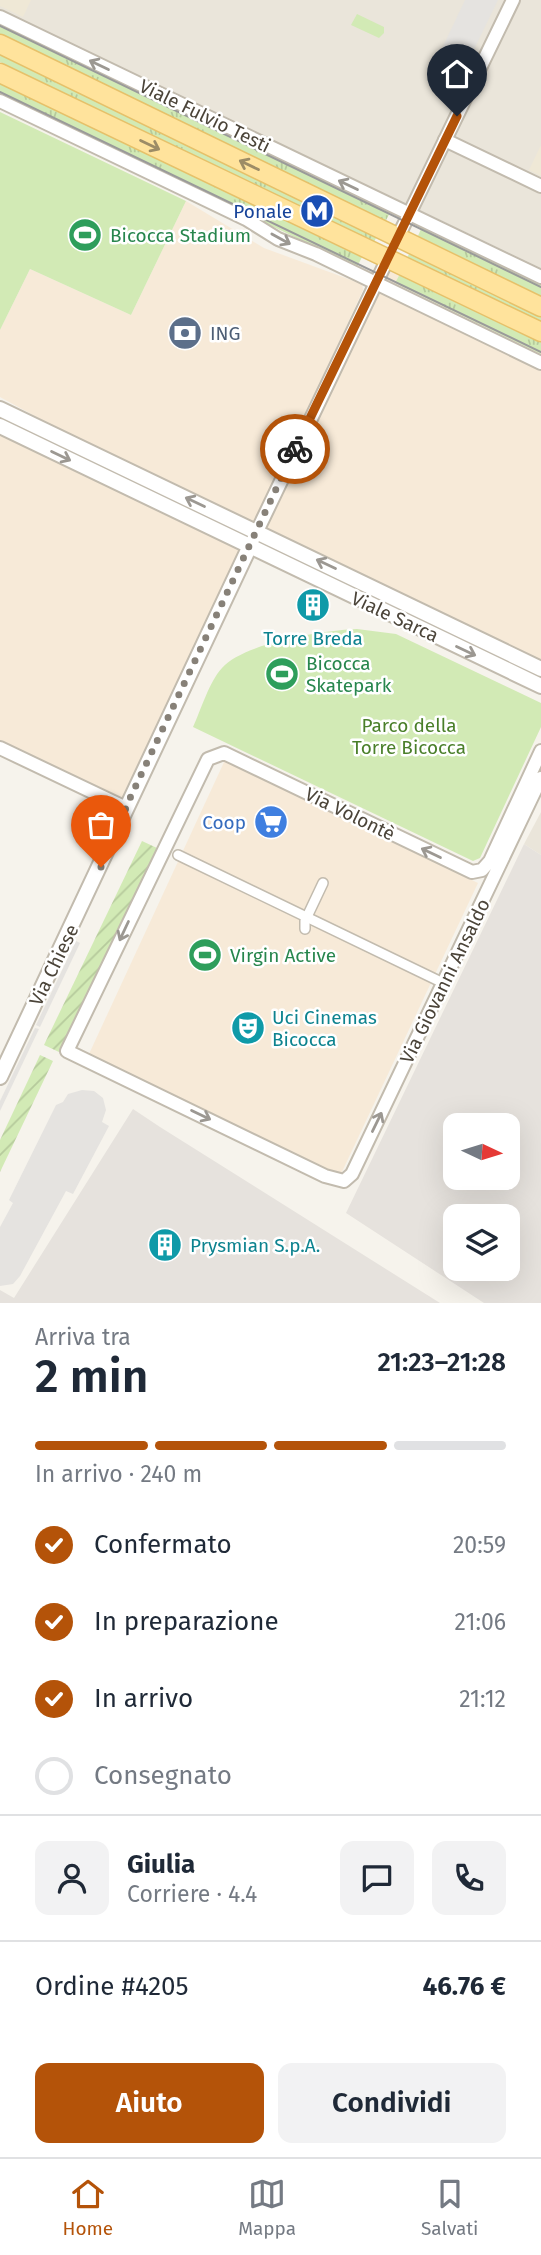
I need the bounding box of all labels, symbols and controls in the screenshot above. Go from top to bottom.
pin [427,44,487,116]
icon: home [438,55,476,93]
one-way arrow [89,57,110,71]
street label: Viale Fulvio Testi [136,74,274,158]
one-way arrow [139,138,160,152]
one-way arrow [239,157,260,171]
one-way arrow [338,177,359,191]
metro station icon: Ponale [298,192,336,230]
place label: Ponale [233,200,292,223]
sports icon: Bicocca Stadium [66,216,104,254]
place label: Bicocca Stadium [110,224,251,247]
one-way arrow [270,233,291,247]
bank icon: ING [166,314,204,352]
place label: ING [210,322,241,345]
courier [260,414,330,484]
icon: bike [276,430,314,468]
one-way arrow [50,450,71,463]
one-way arrow [185,494,206,508]
one-way arrow [316,556,337,570]
building icon: Torre Breda [294,586,332,624]
street label: Viale Sarca [348,587,442,647]
place label: Torre Breda [263,627,363,650]
one-way arrow [455,644,476,658]
place label: Bicocca Skatepark [306,652,392,697]
sports icon: Bicocca Skatepark [263,655,301,693]
park label: Parco della Torre Bicocca [352,714,466,759]
street label: Via Volontè [301,782,399,846]
pin [71,795,131,867]
supermarket icon: Coop [252,803,290,841]
icon: bag [82,806,120,844]
place label: Coop [202,811,246,834]
one-way arrow [421,845,442,859]
street label: Via Giovanni Ansaldo [395,895,495,1067]
street label: Via Chiese [24,920,84,1010]
one-way arrow [117,920,131,941]
sports icon: Virgin Active [186,936,224,974]
place label: Virgin Active [230,944,336,967]
place label: Uci Cinemas Bicocca [272,1006,377,1051]
theatre icon: Uci Cinemas Bicocca [229,1009,267,1047]
one-way arrow [190,1109,211,1123]
one-way arrow [370,1112,384,1133]
north arrow [443,1113,520,1190]
map controls [443,1113,520,1281]
button: layers [443,1204,520,1281]
building icon: Prysmian S.p.A. [146,1226,184,1264]
place label: Prysmian S.p.A. [190,1234,320,1257]
text: Arriva tra [35,1323,131,1351]
text: 21:23–21:28 [377,1347,506,1378]
text: 2 min [35,1349,148,1404]
text: In arrivo · 240 m [35,1460,202,1488]
icon: check [35,1526,73,1564]
text: Confermato [94,1529,232,1560]
text: 20:59 [453,1531,506,1559]
icon: check [35,1603,73,1641]
text: In preparazione [94,1606,279,1637]
text: 21:06 [455,1608,506,1636]
icon: check [35,1680,73,1718]
text: In arrivo [94,1683,193,1714]
text: 21:12 [459,1685,506,1713]
text: Consegnato [94,1760,232,1791]
button: person [35,1841,109,1915]
button: chat [340,1841,414,1915]
button: phone [432,1841,506,1915]
text: Giulia [127,1849,195,1880]
text: Corriere · 4.4 [127,1880,257,1908]
text: Ordine #4205 [35,1971,189,2002]
text: 46.76 € [423,1971,506,2002]
button: Aiuto [35,2063,264,2143]
button: Condividi [278,2063,506,2143]
tab: Home [63,2175,113,2240]
tab: Mappa [238,2175,296,2240]
tab: Salvati [421,2175,478,2240]

